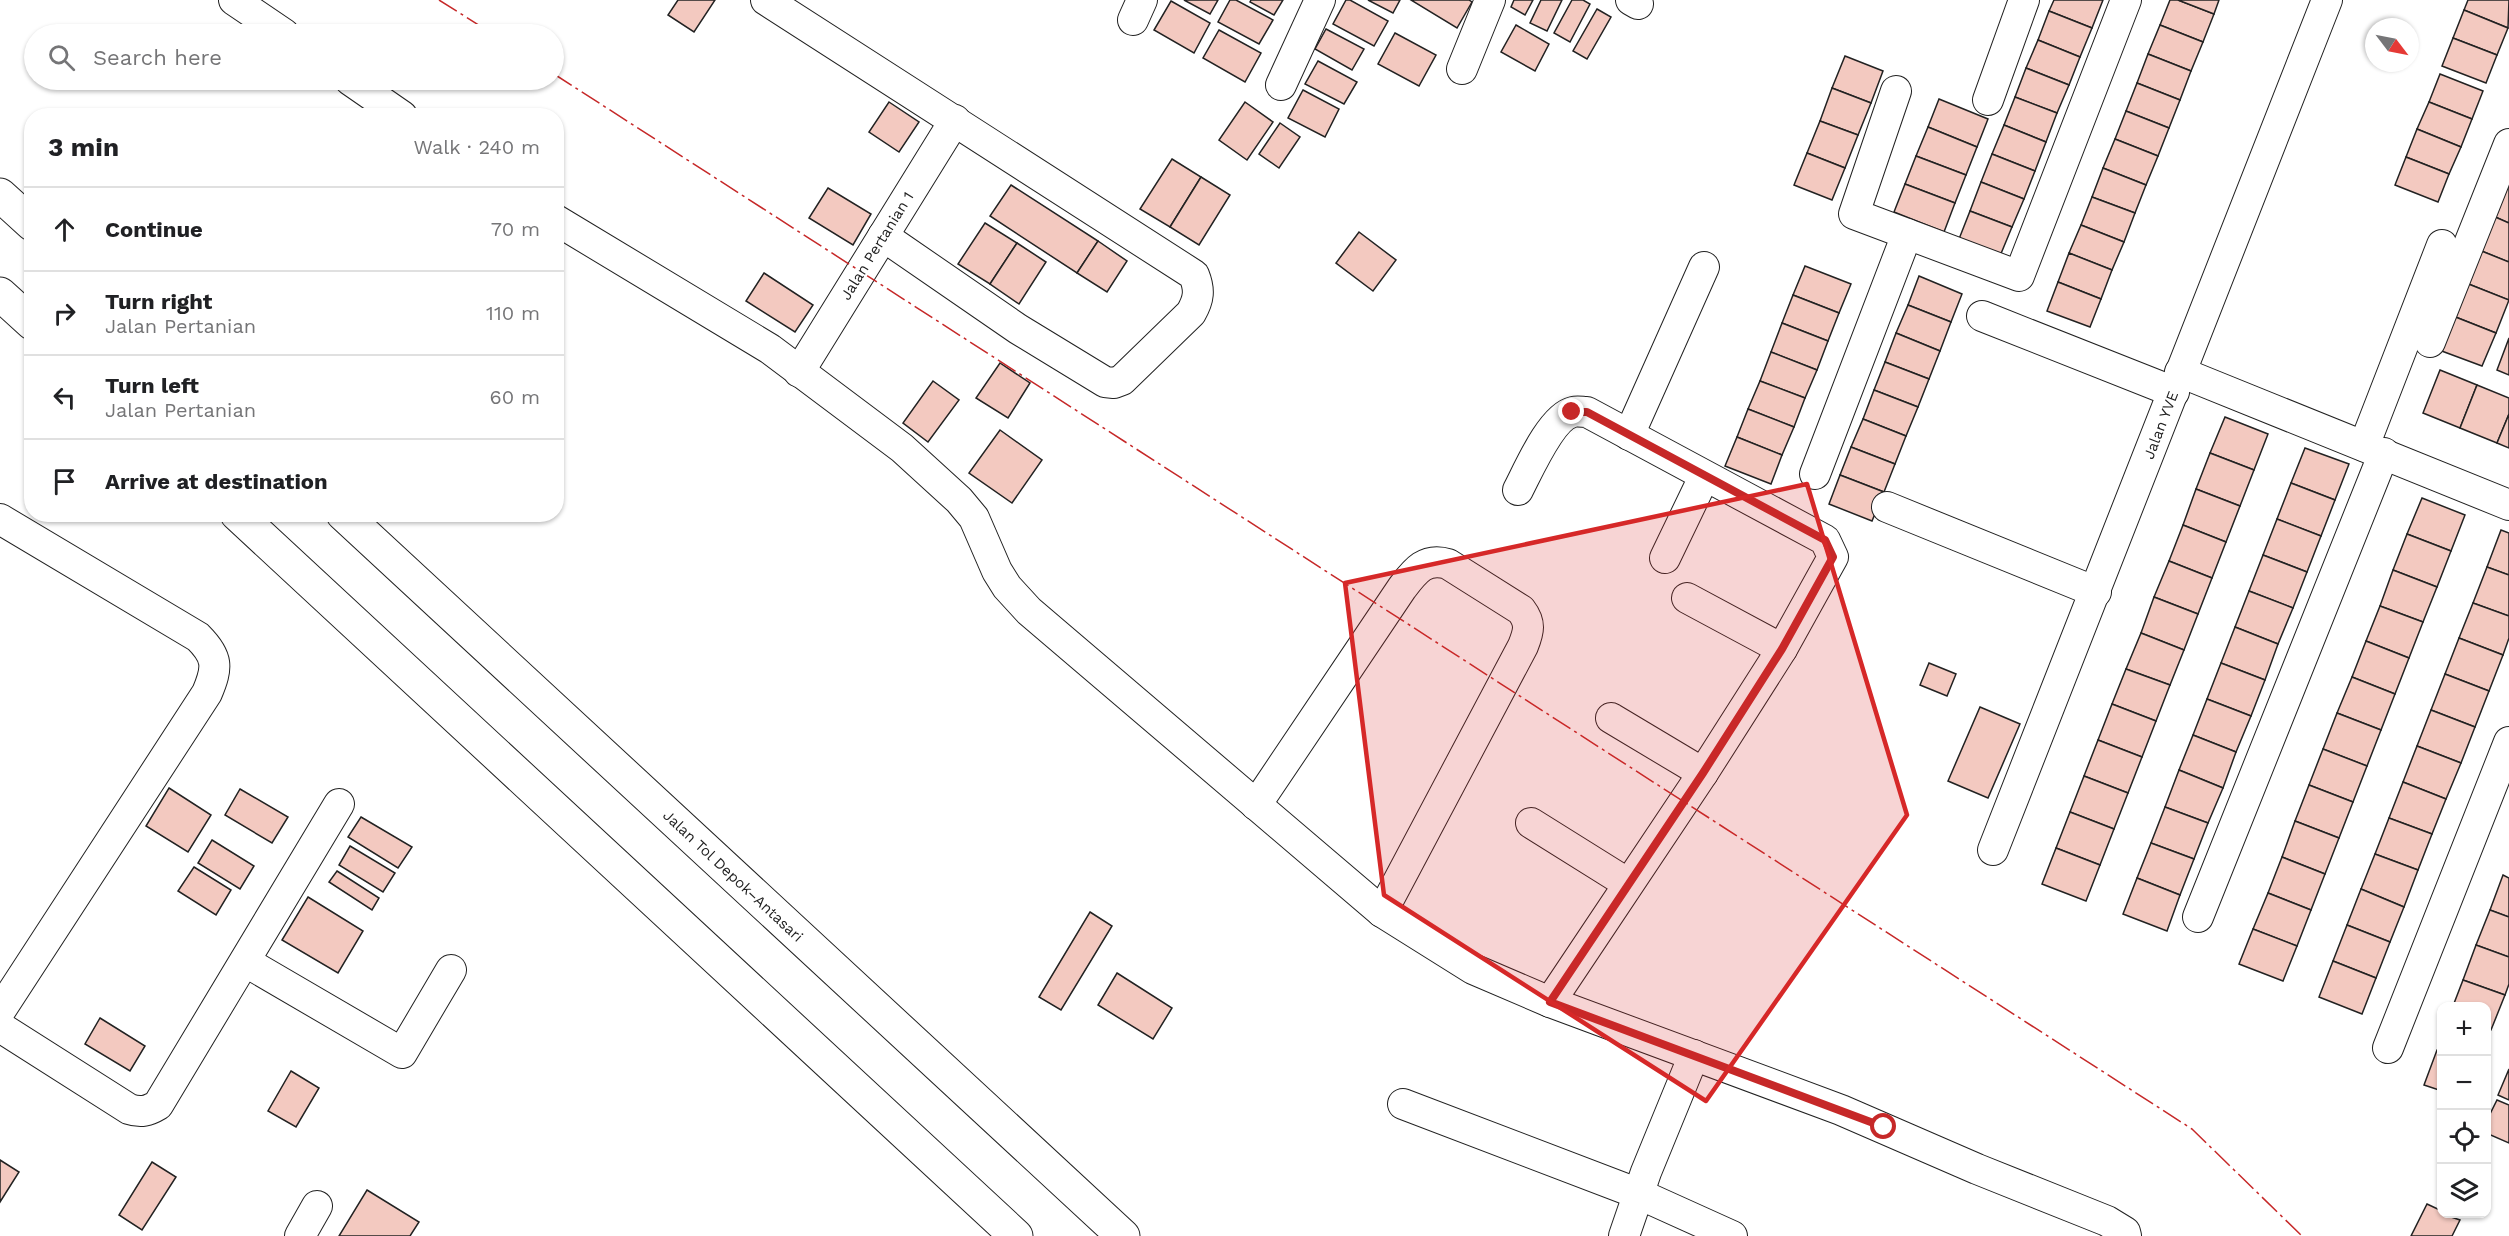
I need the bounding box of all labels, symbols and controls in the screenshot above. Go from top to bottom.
north arrow [2365,18,2419,72]
search box [24,24,564,90]
icon: search [45,41,78,74]
text: Search here [93,45,222,70]
text: 3 min [48,132,119,162]
text: Walk · 240 m [413,135,540,159]
street label: Jalan Pertanian 1 [837,189,917,303]
icon: ahead [48,213,81,246]
text: Continue [105,217,203,242]
text: 70 m [491,217,540,241]
text: Turn right [105,289,212,314]
icon: right [48,297,81,330]
text: 110 m [486,301,540,325]
text: Jalan Pertanian [105,314,256,338]
text: Turn left [105,373,199,398]
icon: left [48,381,81,414]
text: 60 m [490,385,540,409]
street label: Jalan YVE [2140,388,2182,462]
text: Jalan Pertanian [105,398,256,422]
route end [1558,398,1584,424]
icon: arrive [48,465,81,498]
text: Arrive at destination [105,469,328,494]
street label: Jalan Tol Depok–Antasari [659,806,807,946]
map controls [2437,1002,2491,1218]
button: + [2437,1002,2491,1056]
button: − [2437,1056,2491,1110]
button: locate [2437,1110,2491,1164]
route start [1870,1113,1896,1139]
button: layers [2437,1164,2491,1218]

